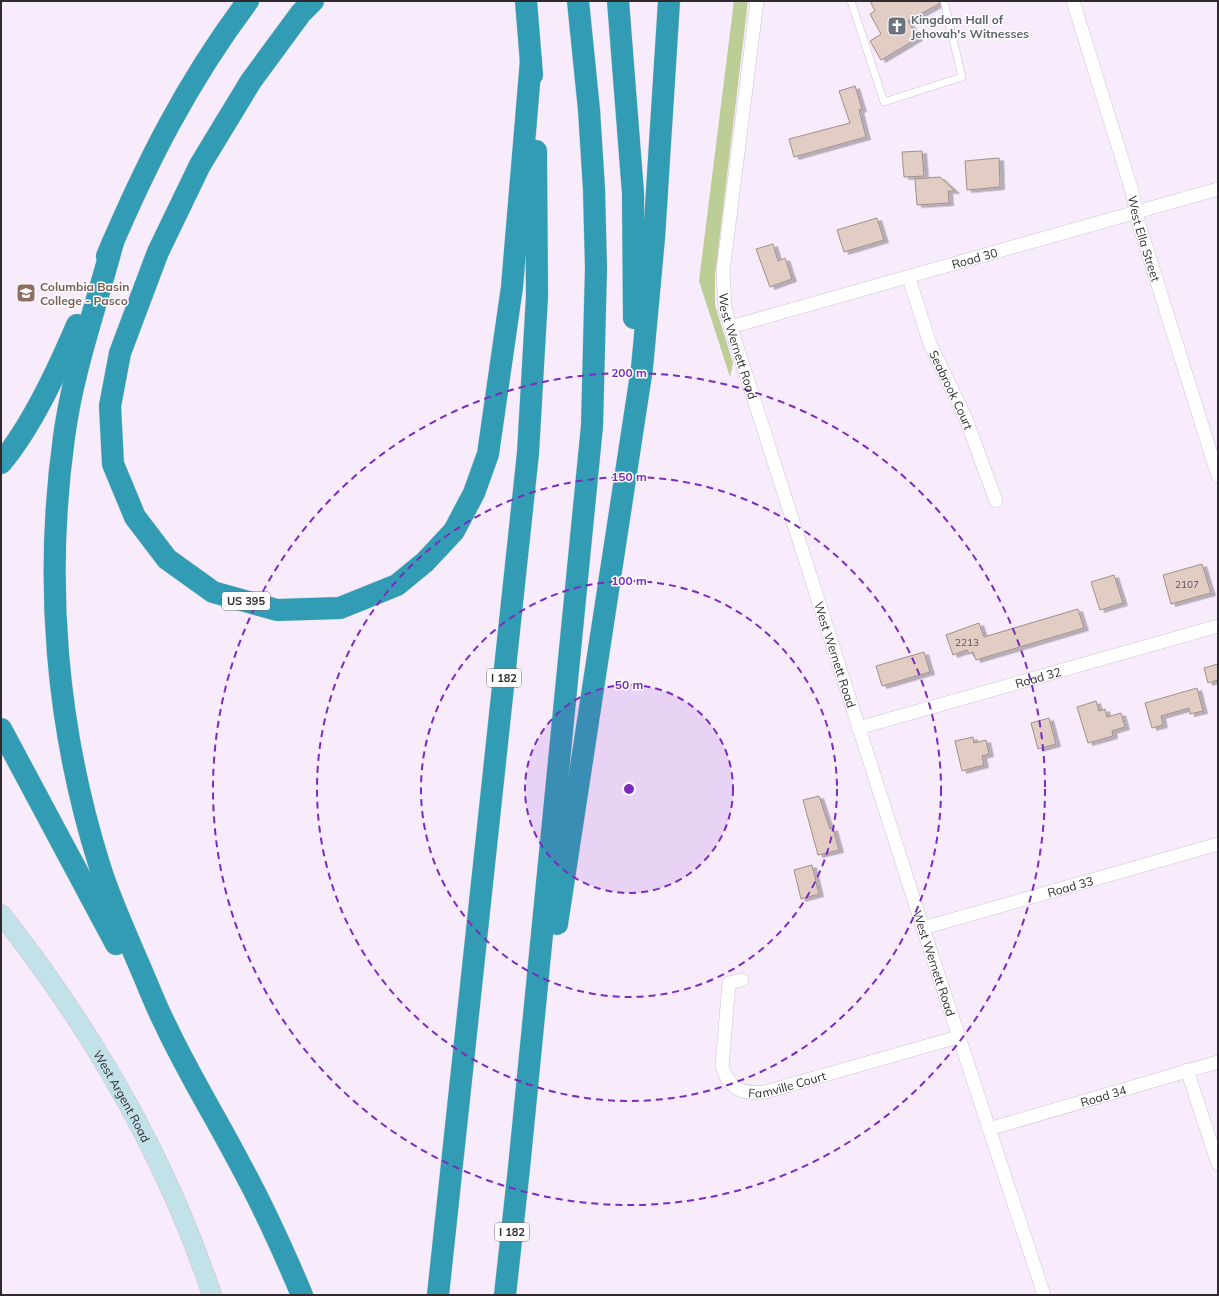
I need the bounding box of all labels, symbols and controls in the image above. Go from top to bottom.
place label: Kingdom Hall of Jehovah's Witnesses [911,12,1029,41]
church icon: Kingdom Hall of Jehovah's Witnesses [886,15,908,37]
street label: West Ella Street [1126,194,1164,283]
street label: Road 30 [950,244,999,271]
place label: Columbia Basin College - Pasco [40,279,129,308]
school or university icon: Columbia Basin College - Pasco [15,282,37,304]
street label: West Wernett Road [717,292,761,401]
street label: Seabrook Court [927,348,977,432]
text: 200 m [611,365,647,380]
text: 150 m [611,469,647,484]
text: 100 m [611,573,647,588]
house number: 2107 [1175,578,1199,591]
road number: US 395 [222,592,270,610]
street label: West Wernett Road [812,600,859,709]
house number: 2213 [955,636,979,649]
street label: Road 32 [1013,663,1063,691]
road number: I 182 [487,669,521,687]
text: 50 m [615,677,643,692]
centre of rings [622,782,636,796]
street label: Road 33 [1046,872,1095,900]
street label: West Wernett Road [910,908,959,1018]
street label: West Argent Road [91,1047,154,1144]
street label: Famville Court [748,1068,827,1100]
street label: Road 34 [1079,1082,1128,1109]
road number: I 182 [495,1223,529,1241]

